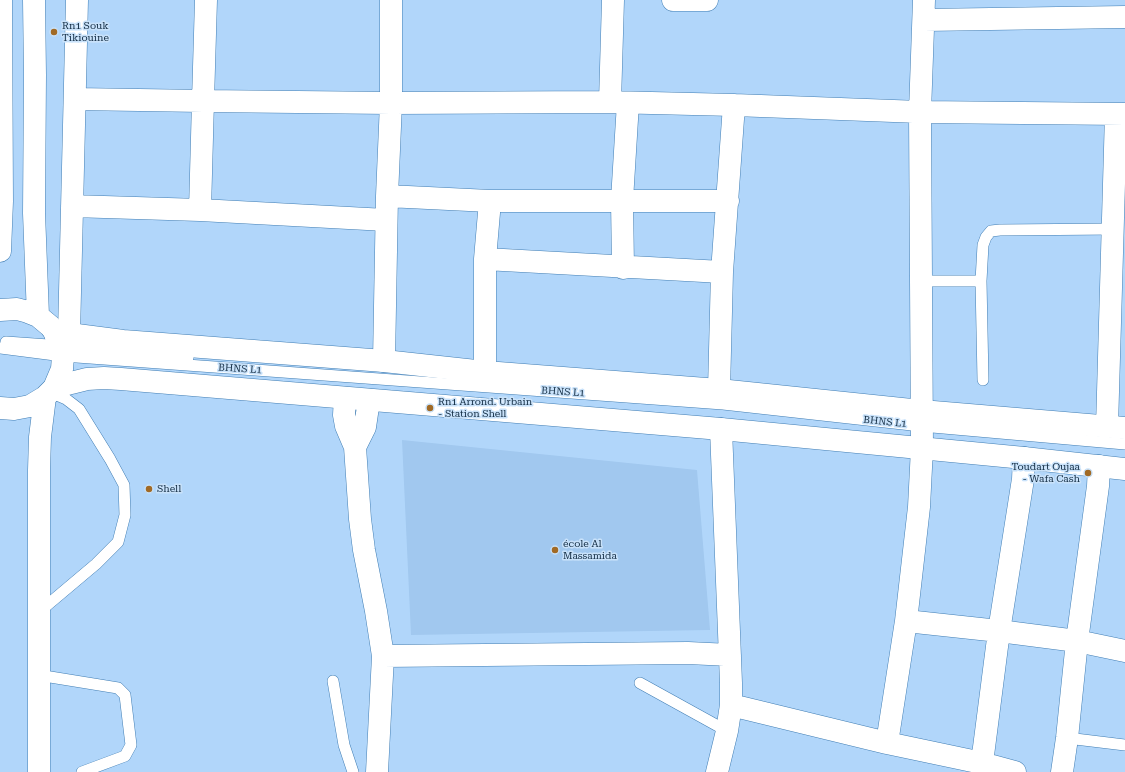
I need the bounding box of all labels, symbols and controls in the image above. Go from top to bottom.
place label: Rn1 Souk Tikiouine [62,20,109,44]
marker: Rn1 Souk Tikiouine [49,27,59,37]
street label: BHNS L1 [218,361,262,377]
street label: BHNS L1 [541,384,585,400]
place label: Rn1 Arrond. Urbain - Station Shell [438,396,532,420]
marker: Rn1 Arrond. Urbain - Station Shell [425,403,435,413]
street label: BHNS L1 [863,414,907,430]
place label: Toudart Oujaa - Wafa Cash [1011,461,1080,484]
marker: Toudart Oujaa - Wafa Cash [1083,468,1093,478]
place label: Shell [157,483,181,495]
marker: Shell [144,484,154,494]
place label: école Al Massamida [563,538,617,562]
marker: école Al Massamida [550,545,560,555]

